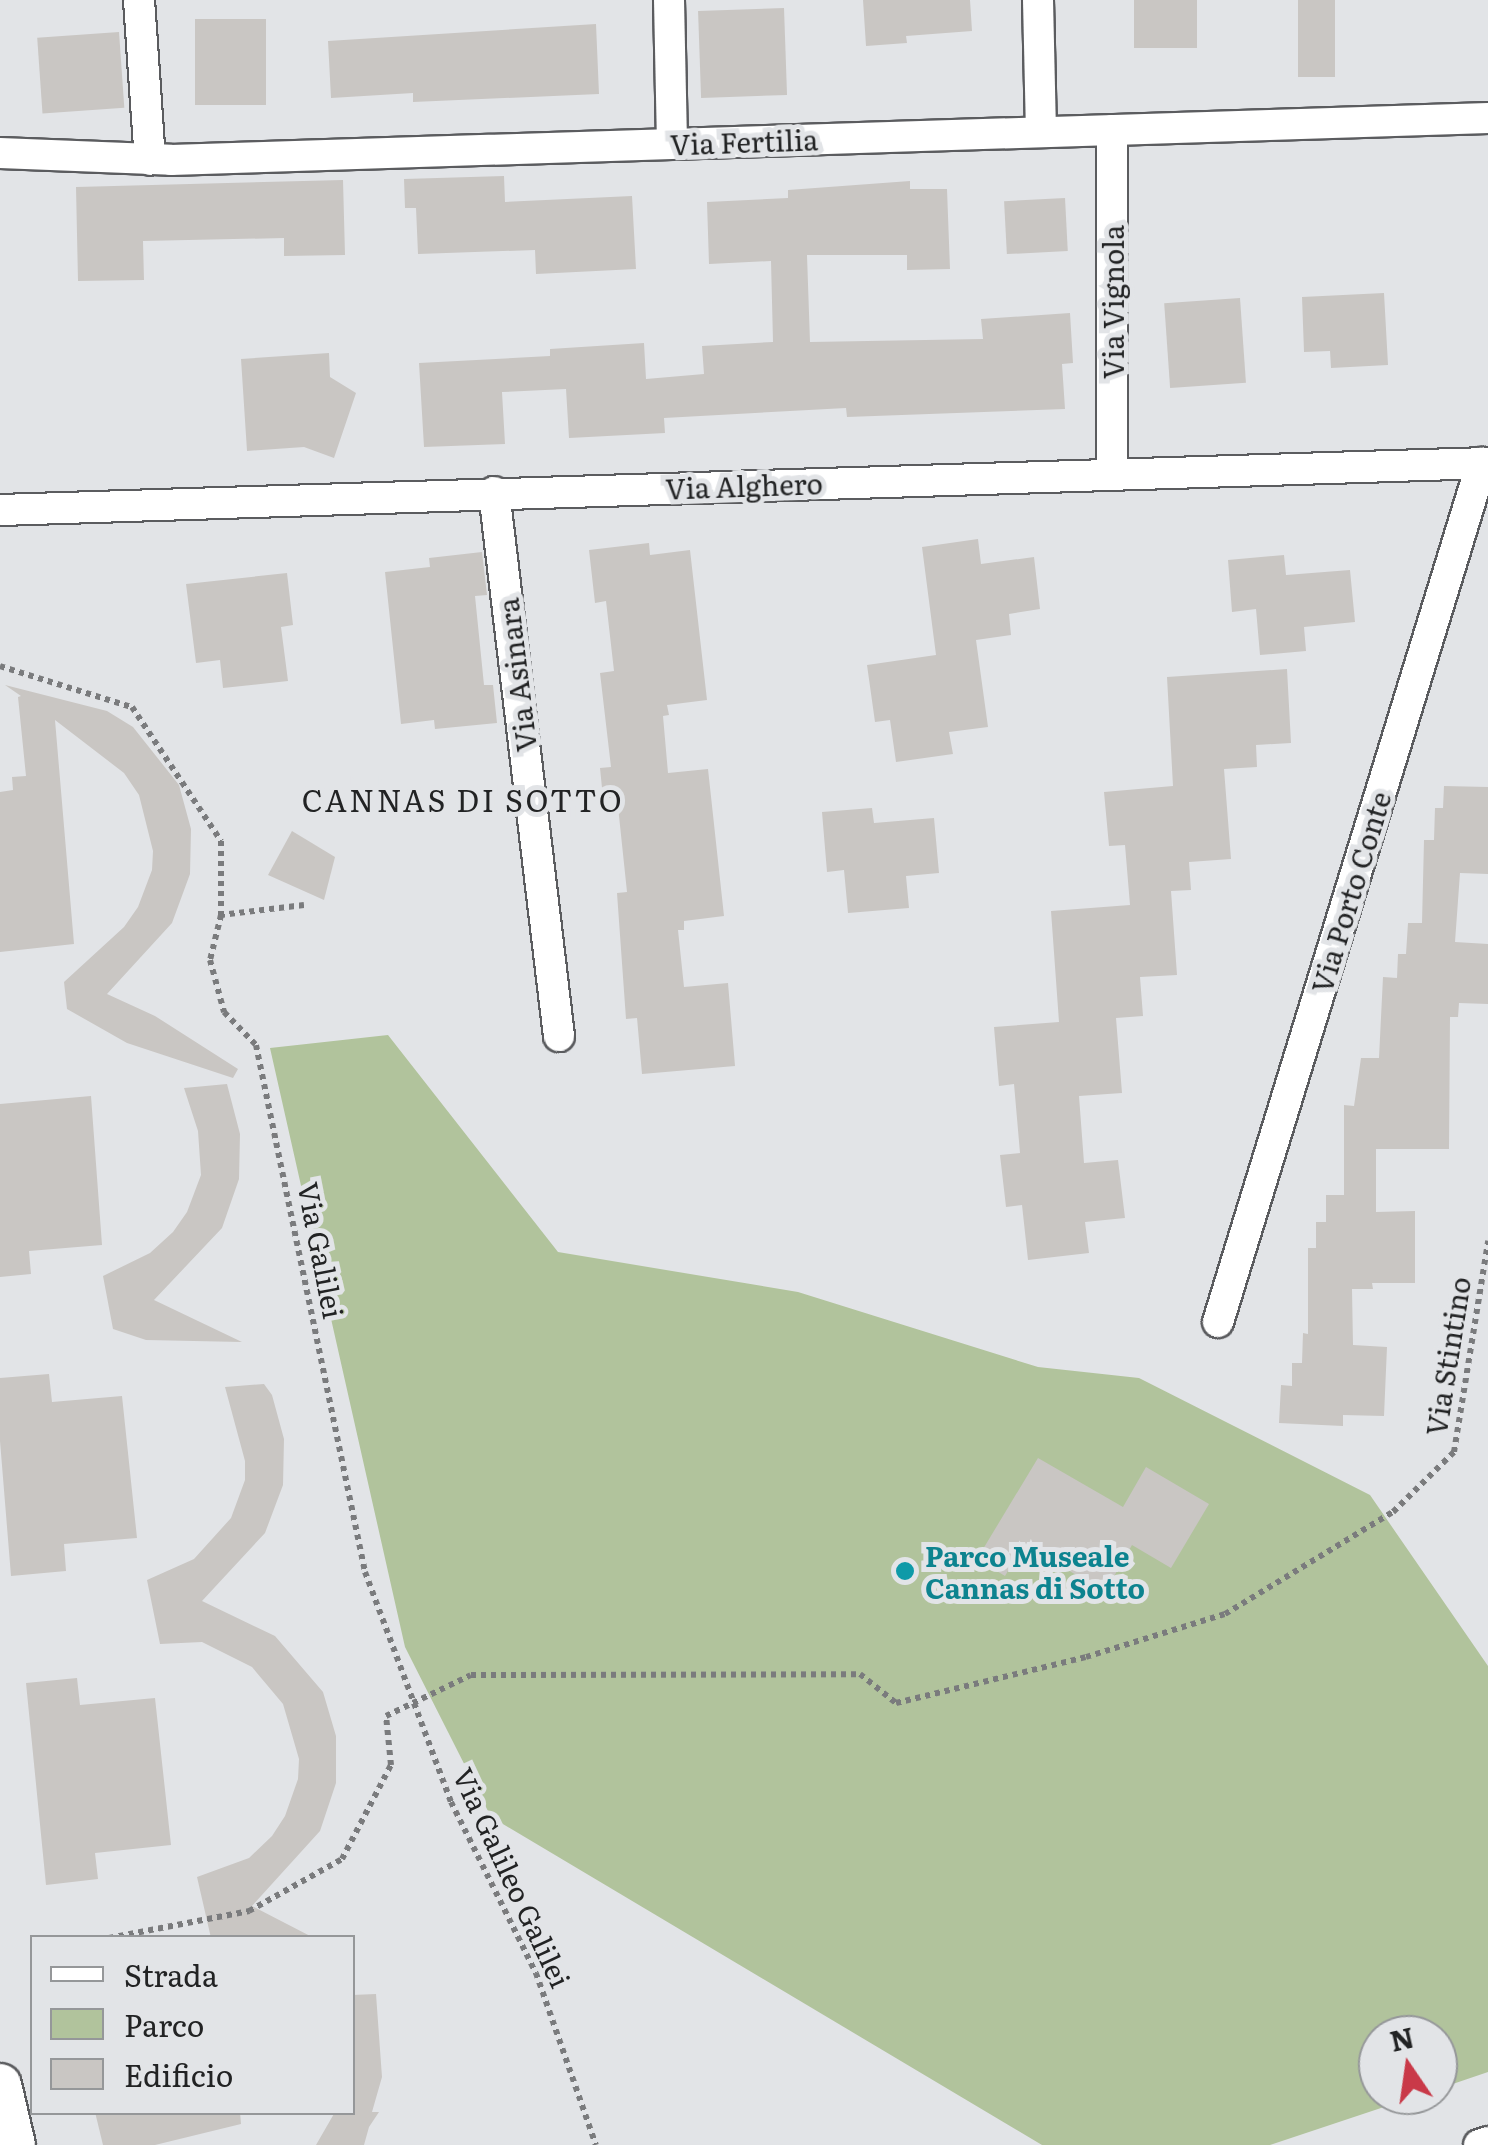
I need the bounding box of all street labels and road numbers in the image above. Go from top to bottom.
street label: Via Fertilia [669,122,819,160]
street label: Via Vignola [1095,225,1129,379]
street label: Via Alghero [665,465,823,505]
street label: Via Asinara [490,596,542,754]
street label: Via Porto Conte [1303,787,1397,997]
street label: Via Galilei [292,1179,352,1321]
street label: Via Stintino [1418,1274,1476,1438]
street label: Via Galileo Galilei [447,1762,579,1992]

